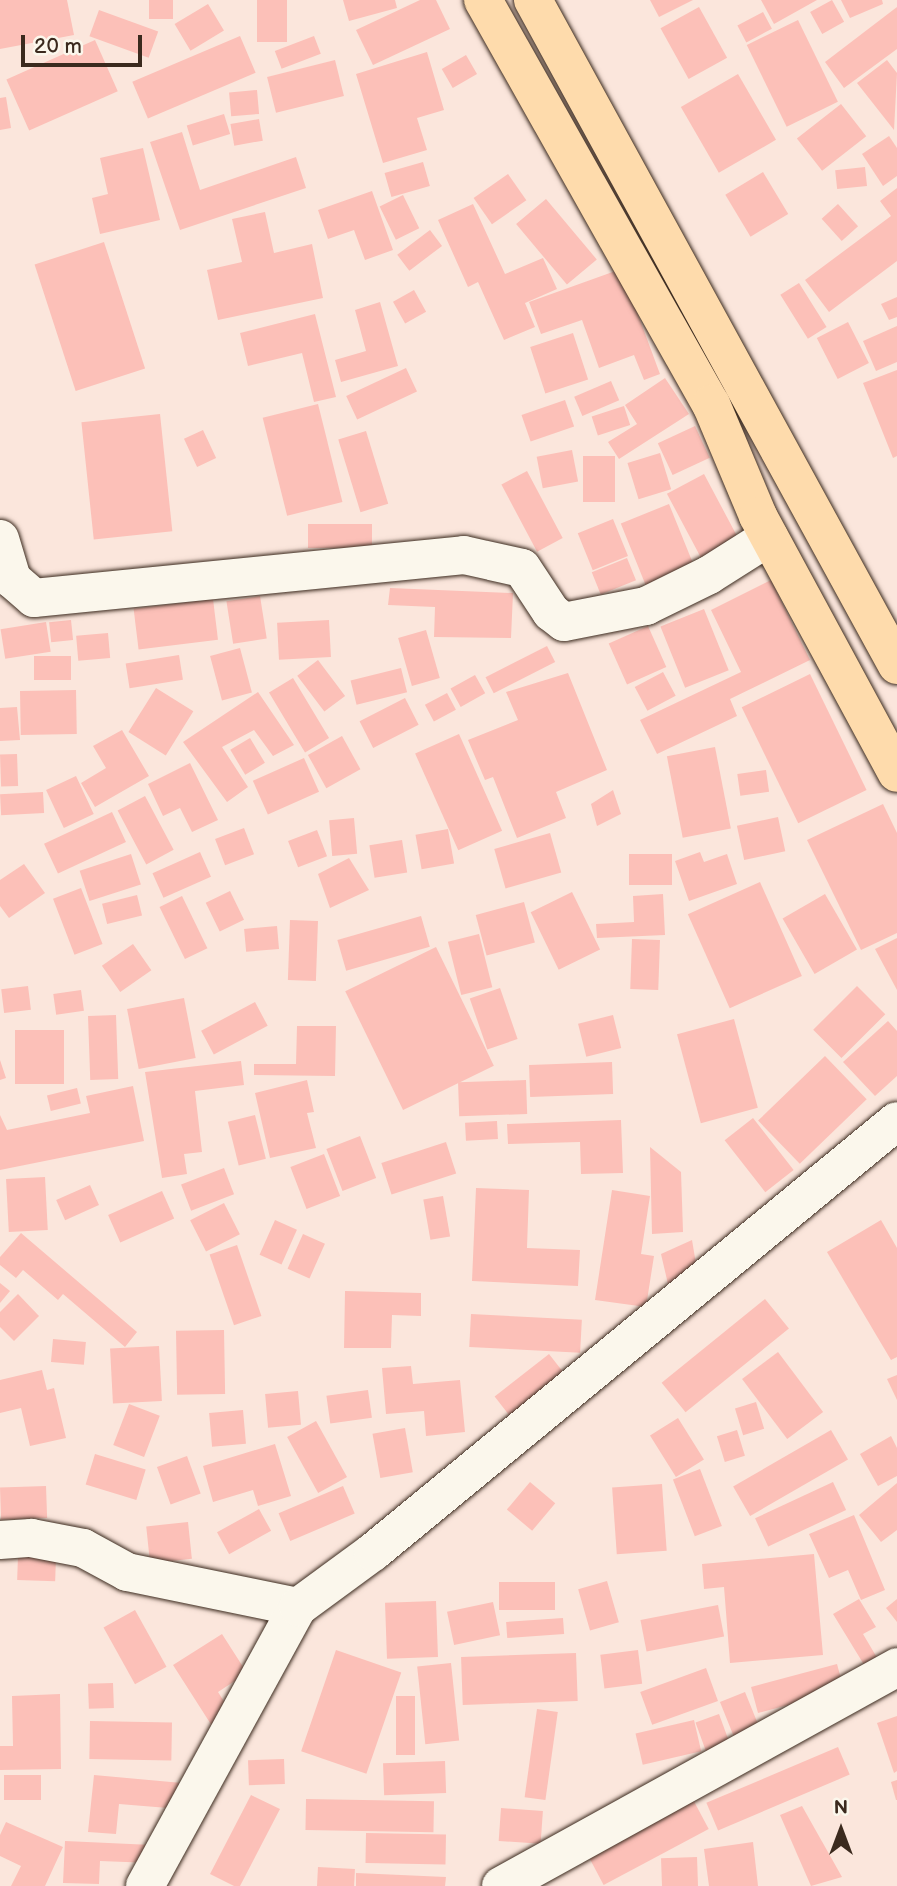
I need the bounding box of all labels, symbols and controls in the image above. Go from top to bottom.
scale bar [24,21,145,65]
text: 20 m [34,34,82,59]
north arrow [806,1795,876,1865]
text: N [834,1797,848,1820]

